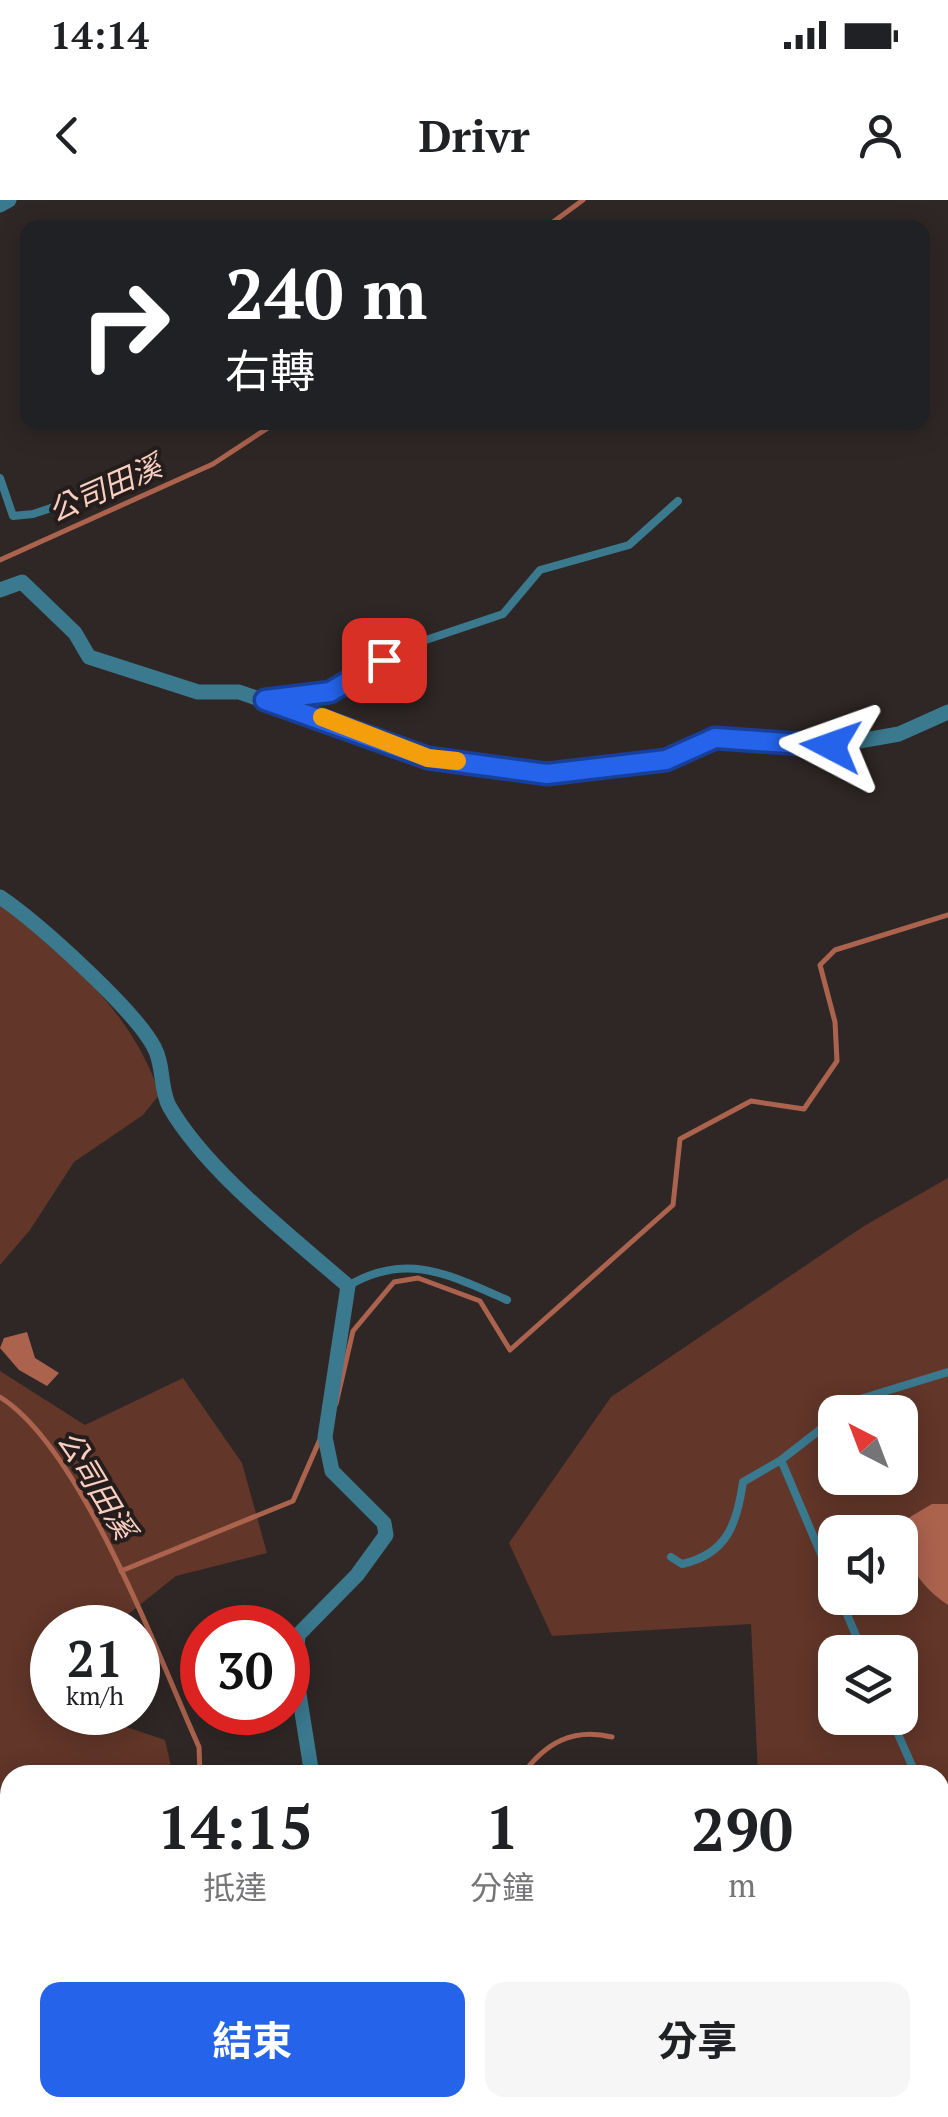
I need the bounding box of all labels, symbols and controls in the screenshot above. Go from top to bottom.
text: 14:14 [50,10,149,60]
text: Drivr [418,105,530,165]
icon: back [40,108,95,163]
icon: person [853,108,908,163]
text: 240 m [225,246,427,339]
icon: right [60,260,190,390]
text: 右轉 [225,340,315,400]
water label: 公司田溪 [42,444,171,531]
pin [342,618,427,703]
icon: arrive [357,633,412,688]
position arrow [779,694,883,798]
north arrow [818,1395,918,1495]
map controls [818,1395,918,1735]
water label: 公司田溪 [49,1423,147,1550]
button: sound [818,1515,918,1615]
speed limit sign: 30 [180,1605,310,1735]
text: 21 [67,1625,123,1691]
button: layers [818,1635,918,1735]
text: km/h [66,1679,124,1712]
text: 14:15 [157,1787,313,1866]
text: 1 [485,1787,519,1866]
text: 290 [691,1789,793,1868]
text: m [728,1864,756,1906]
text: 抵達 [203,1866,267,1908]
text: 分鐘 [470,1866,534,1908]
button: 結束 [40,1982,465,2097]
button: 分享 [485,1982,910,2097]

